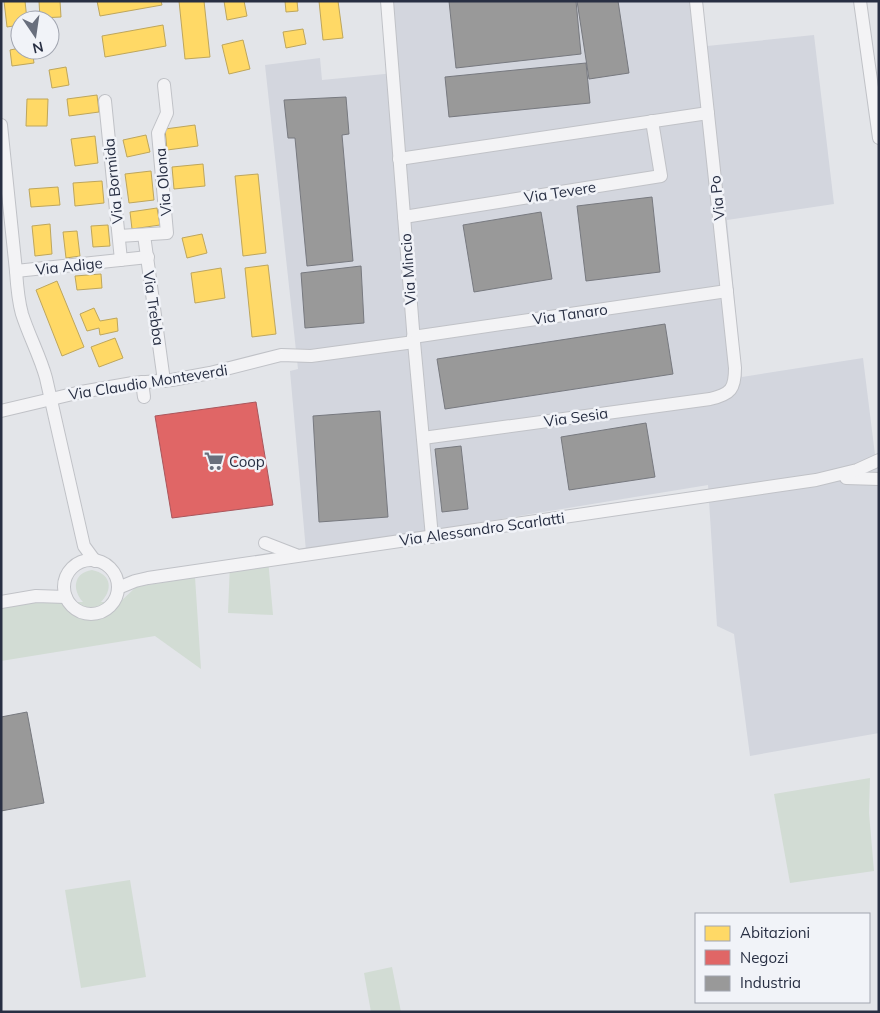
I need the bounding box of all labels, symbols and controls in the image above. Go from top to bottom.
north arrow [10,10,60,60]
text: N [31,38,45,58]
street label: Via Bormida [99,137,127,225]
street label: Via Olona [151,147,175,217]
street label: Via Po [705,175,729,221]
street label: Via Tevere [523,177,597,207]
street label: Via Mincio [396,233,420,305]
street label: Via Adige [34,253,104,279]
street label: Via Trebba [139,269,169,347]
street label: Via Tanaro [531,299,609,329]
street label: Via Claudio Monteverdi [67,360,229,404]
street label: Via Sesia [543,403,609,431]
supermarket icon: Coop [203,450,225,472]
place label: Coop [229,452,265,471]
street label: Via Alessandro Scarlatti [398,508,566,550]
legend [695,913,870,1003]
text: Abitazioni [740,923,810,942]
text: Negozi [740,948,788,967]
text: Industria [740,973,801,992]

